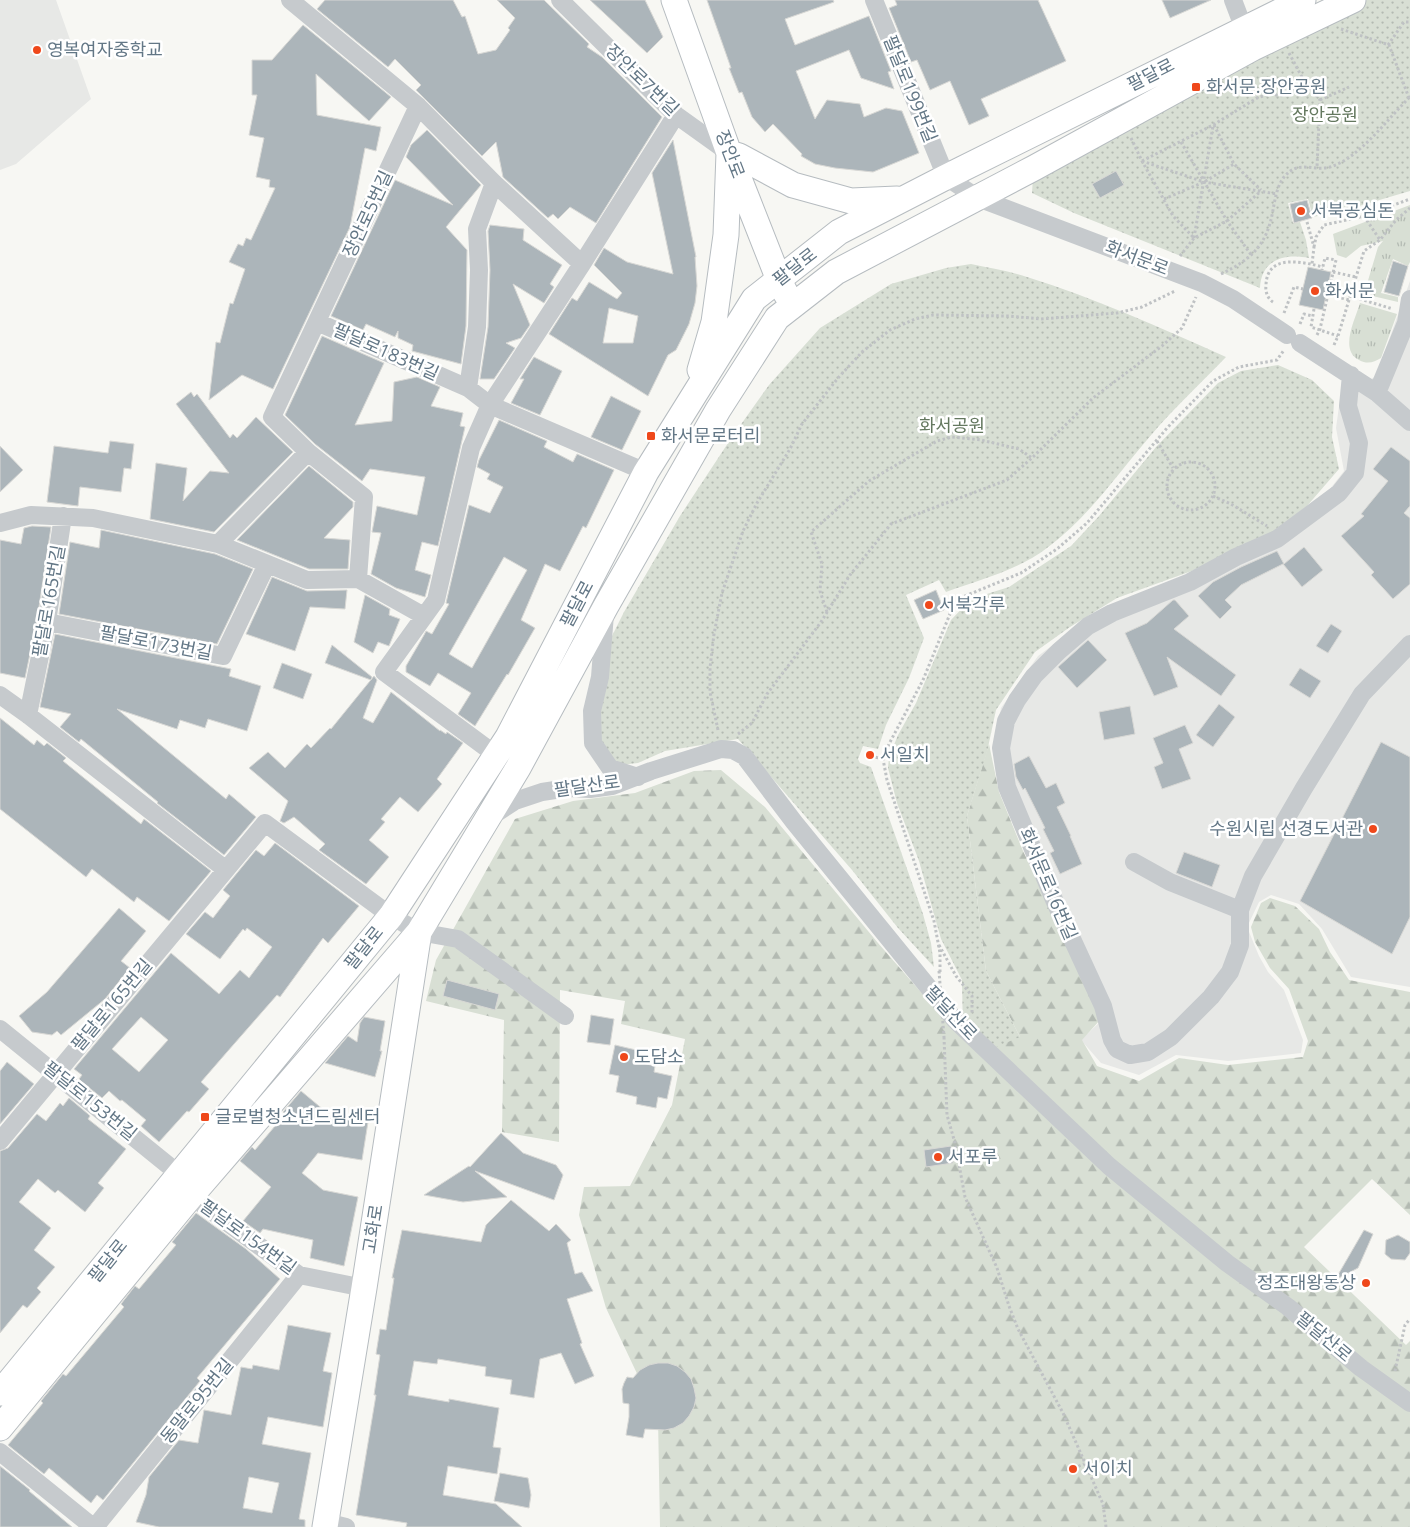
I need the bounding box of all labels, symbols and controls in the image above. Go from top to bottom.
street label: 팔달로199번길 [879,31,943,146]
place label: 영복여자중학교 [47,37,163,61]
street label: 장안로7번길 [601,38,685,120]
marker: 영복여자중학교 [31,44,43,56]
street label: 팔달로 [1123,52,1178,96]
place label: 화서문.장안공원 [1206,74,1327,98]
marker: 화서문.장안공원 [1190,81,1202,93]
park label: 장안공원 [1292,102,1358,126]
street label: 장안로 [711,126,751,181]
street label: 장안로5번길 [337,166,398,261]
place label: 서북공심돈 [1311,198,1394,222]
marker: 서북공심돈 [1295,205,1307,217]
street label: 화서문로 [1102,234,1173,280]
street label: 팔달로 [767,241,821,291]
place label: 화서문 [1325,278,1375,302]
marker: 화서문 [1309,285,1321,297]
street label: 팔달로183번길 [330,317,443,385]
park label: 화서공원 [919,413,985,437]
place label: 화서문로터리 [661,423,760,447]
marker: 화서문로터리 [645,430,657,442]
street label: 팔달로165번길 [26,543,70,659]
street label: 팔달로 [554,576,598,631]
place label: 서북각루 [939,592,1005,616]
marker: 서북각루 [923,599,935,611]
street label: 팔달로173번길 [98,619,214,665]
place label: 서일치 [880,742,930,766]
marker: 서일치 [864,749,876,761]
street label: 팔달산로 [552,769,621,802]
place label: 수원시립 선경도서관 [1209,816,1363,840]
marker: 수원시립 선경도서관 [1367,823,1379,835]
street label: 화서문로16번길 [1014,824,1083,944]
street label: 팔달로 [338,921,388,974]
street label: 팔달로165번길 [66,953,157,1056]
street label: 팔달산로 [920,980,983,1045]
place label: 도담소 [634,1044,684,1068]
marker: 도담소 [618,1051,630,1063]
street label: 팔달로153번길 [39,1055,142,1145]
place label: 글로벌청소년드림센터 [215,1104,381,1128]
marker: 글로벌청소년드림센터 [199,1111,211,1123]
place label: 서포루 [948,1144,998,1168]
marker: 서포루 [932,1151,944,1163]
street label: 팔달로154번길 [196,1193,302,1279]
street label: 고화로 [356,1202,388,1255]
street label: 팔달로 [82,1234,132,1287]
place label: 정조대왕동상 [1257,1270,1356,1294]
marker: 정조대왕동상 [1360,1277,1372,1289]
street label: 팔달산로 [1292,1306,1358,1367]
street label: 동말로95번길 [154,1353,238,1448]
place label: 서이치 [1083,1456,1133,1480]
marker: 서이치 [1067,1463,1079,1475]

